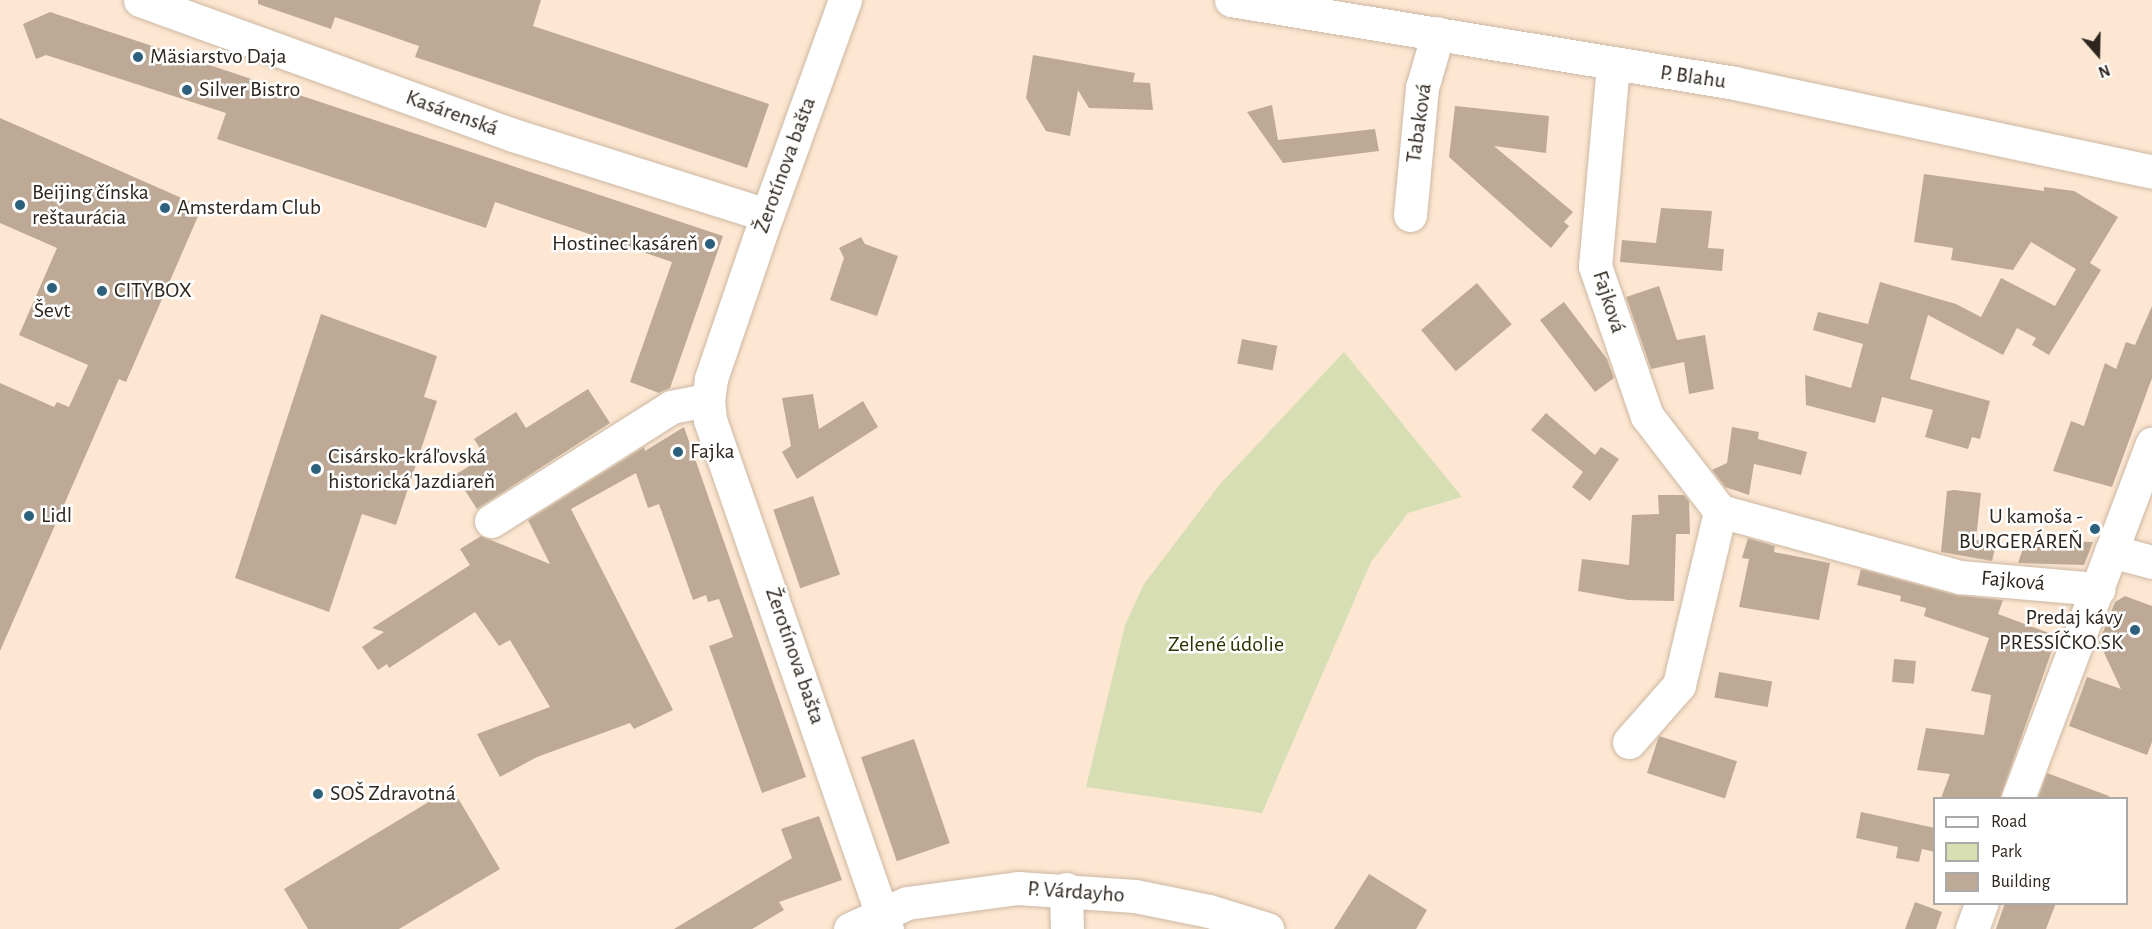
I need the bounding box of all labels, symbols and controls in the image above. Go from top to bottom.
north arrow [2068,24,2128,84]
place label: Mäsiarstvo Daja [150,44,287,70]
marker: Mäsiarstvo Daja [131,50,145,64]
street label: P. Blahu [1658,59,1728,95]
text: N [2096,61,2112,80]
place label: Silver Bistro [199,77,300,103]
street label: Tabaková [1400,81,1438,165]
marker: Silver Bistro [180,83,194,97]
street label: Kasárenská [402,84,502,142]
street label: Žerotínova bašta [748,93,822,237]
place label: Beijing čínska reštaurácia [32,179,149,230]
place label: Amsterdam Club [177,195,321,221]
marker: Beijing čínska reštaurácia [13,198,27,212]
marker: Amsterdam Club [158,201,172,215]
place label: Hostinec kasáreň [552,231,698,257]
marker: Hostinec kasáreň [703,237,717,251]
street label: Fajková [1587,267,1631,337]
place label: CITYBOX [114,278,192,304]
marker: Ševt [45,281,59,295]
marker: CITYBOX [95,284,109,298]
place label: Ševt [34,298,70,324]
place label: Fajka [690,439,735,465]
place label: Cisársko-kráľovská historická Jazdiareň [328,443,495,494]
marker: Fajka [671,445,685,459]
marker: Cisársko-kráľovská historická Jazdiareň [309,462,323,476]
place label: Lidl [41,503,72,529]
place label: U kamoša - BURGERÁREŇ [1959,503,2083,554]
marker: Lidl [22,509,36,523]
marker: U kamoša - BURGERÁREŇ [2088,522,2102,536]
street label: Fajková [1980,565,2046,597]
street label: Žerotínova bašta [759,584,831,728]
place label: Predaj kávy PRESSÍČKO.SK [1999,604,2123,656]
marker: Predaj kávy PRESSÍČKO.SK [2128,623,2142,637]
park label: Zelené údolie [1168,632,1284,658]
place label: SOŠ Zdravotná [330,781,456,807]
marker: SOŠ Zdravotná [311,787,325,801]
legend [1933,797,2128,905]
text: Road [1991,813,2027,831]
text: Park [1991,843,2022,861]
text: Building [1991,873,2050,891]
street label: P. Várdayho [1027,875,1125,909]

